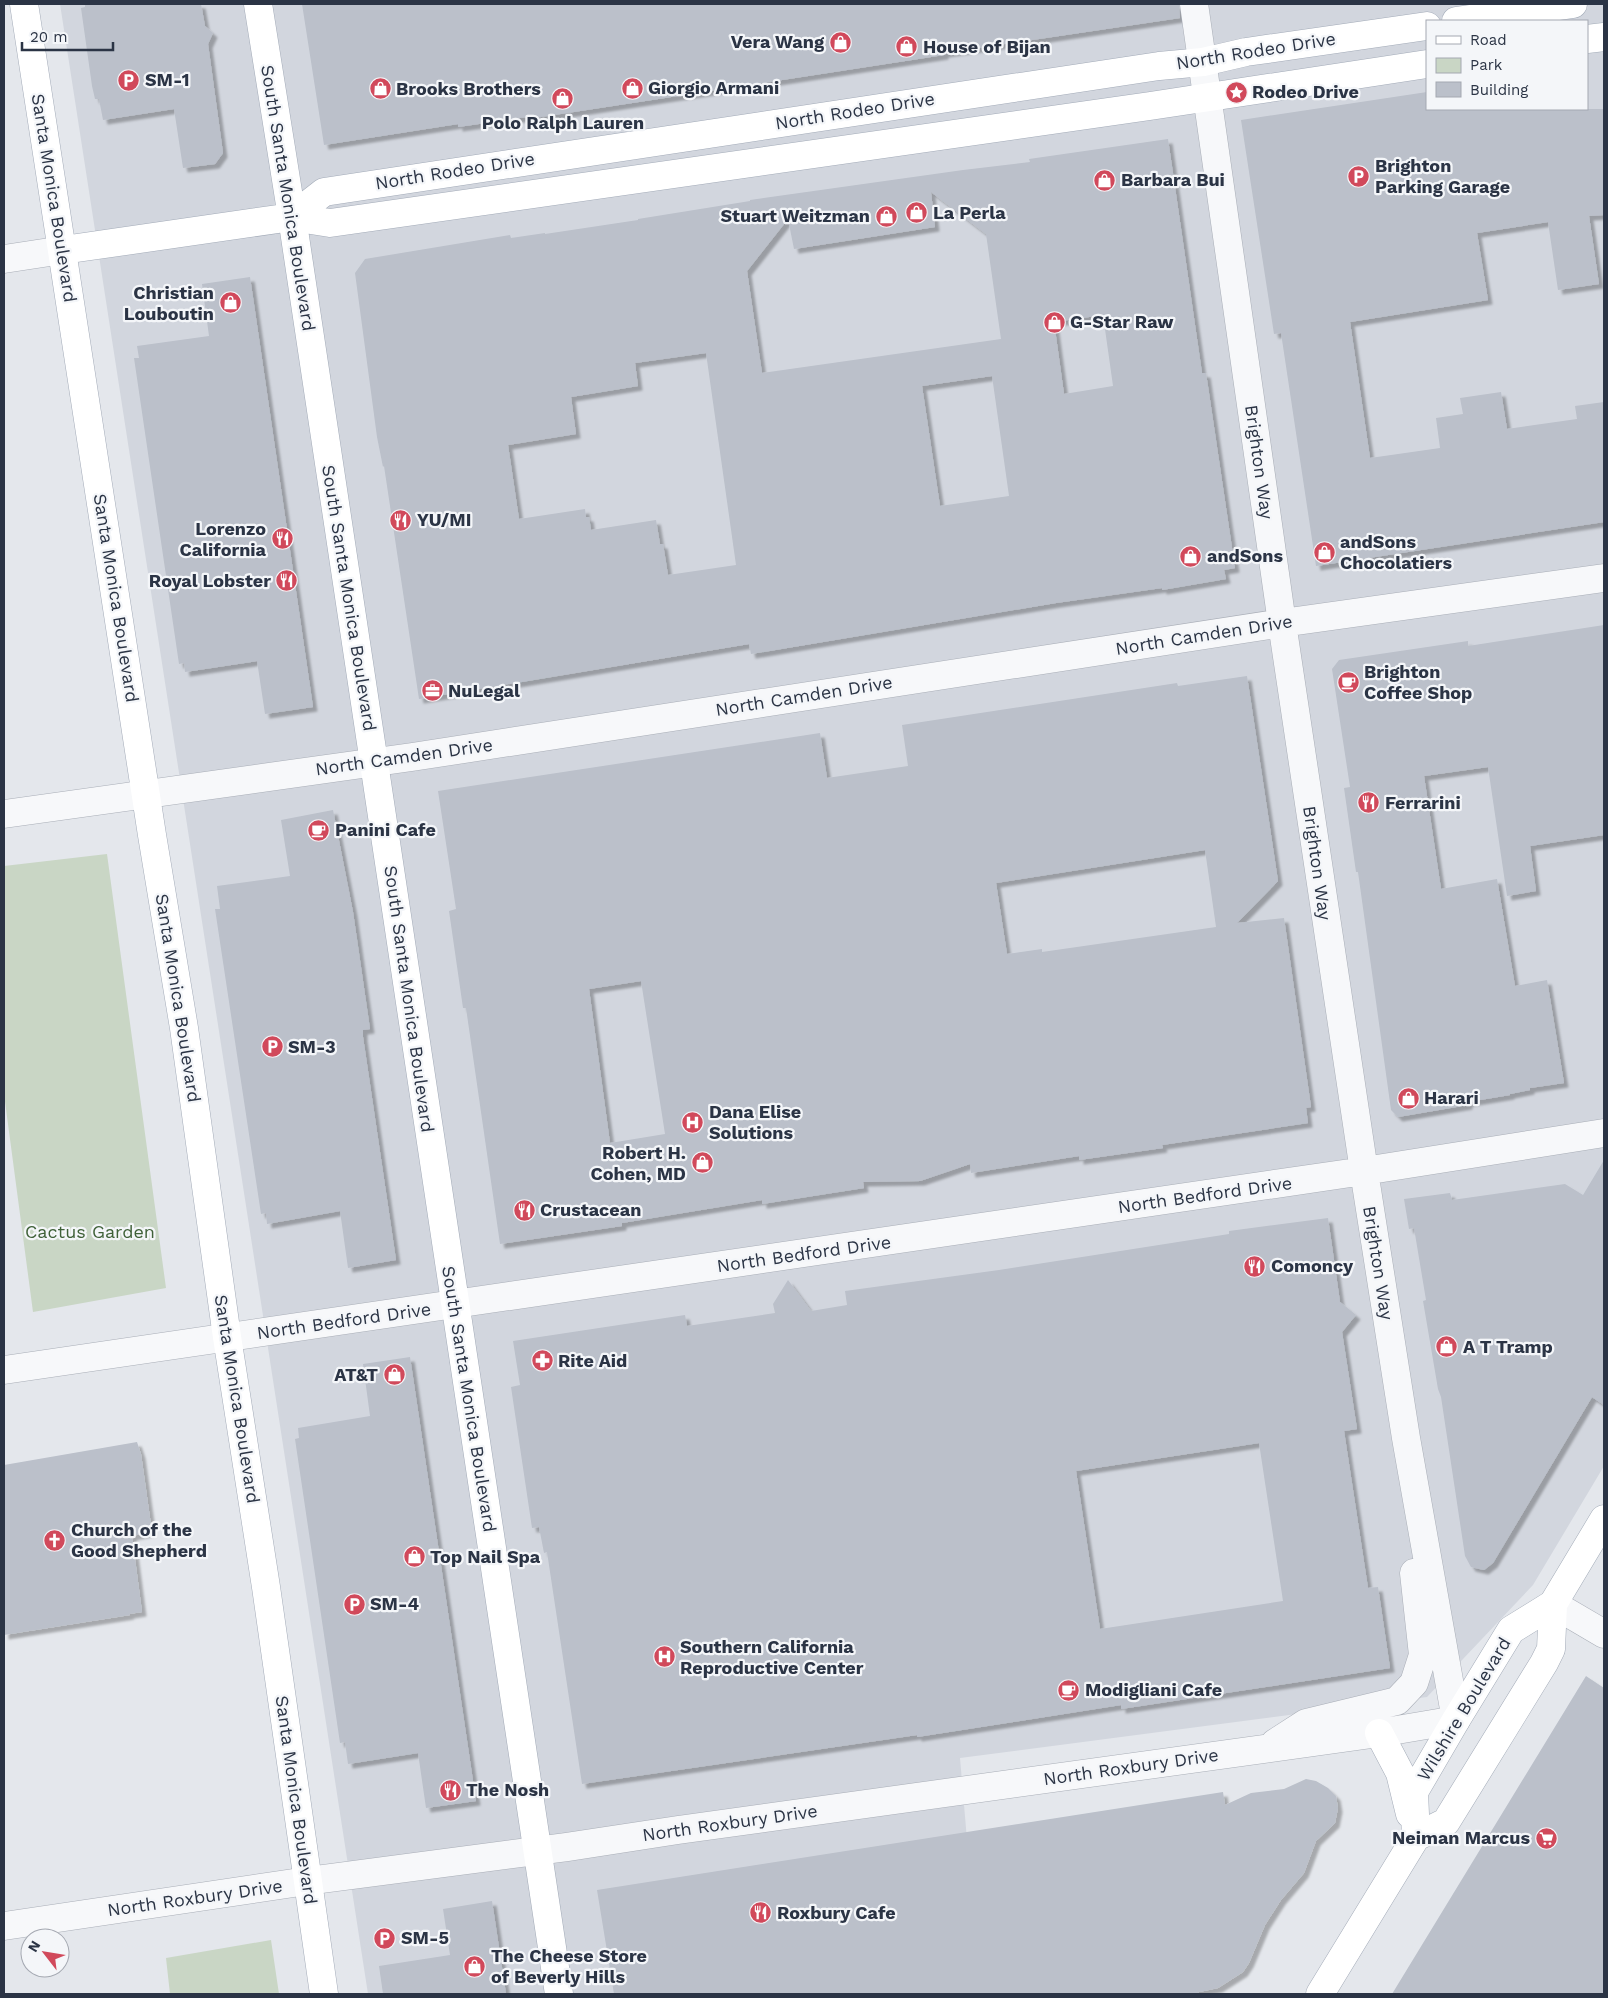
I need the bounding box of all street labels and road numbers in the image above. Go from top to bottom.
street label: North Rodeo Drive [1175,28,1337,73]
street label: South Santa Monica Boulevard [257,63,320,333]
street label: North Rodeo Drive [774,88,936,133]
street label: Santa Monica Boulevard [28,92,81,304]
street label: North Rodeo Drive [374,148,536,193]
street label: Brighton Way [1241,403,1278,521]
street label: South Santa Monica Boulevard [318,463,381,733]
street label: Santa Monica Boulevard [90,492,143,704]
street label: North Camden Drive [1114,610,1294,659]
street label: North Camden Drive [714,671,894,720]
street label: North Camden Drive [314,734,494,779]
street label: Brighton Way [1299,804,1336,922]
street label: South Santa Monica Boulevard [380,864,439,1134]
street label: Santa Monica Boulevard [152,892,205,1104]
street label: North Bedford Drive [1116,1172,1293,1217]
street label: Brighton Way [1359,1204,1398,1322]
street label: North Bedford Drive [715,1231,892,1276]
street label: South Santa Monica Boulevard [438,1264,501,1534]
street label: Santa Monica Boulevard [211,1293,264,1505]
street label: North Bedford Drive [255,1298,432,1343]
street label: Wilshire Boulevard [1412,1633,1515,1784]
street label: Santa Monica Boulevard [271,1694,322,1906]
street label: North Roxbury Drive [1042,1744,1220,1789]
street label: North Roxbury Drive [641,1800,819,1845]
street label: North Roxbury Drive [106,1875,284,1920]

